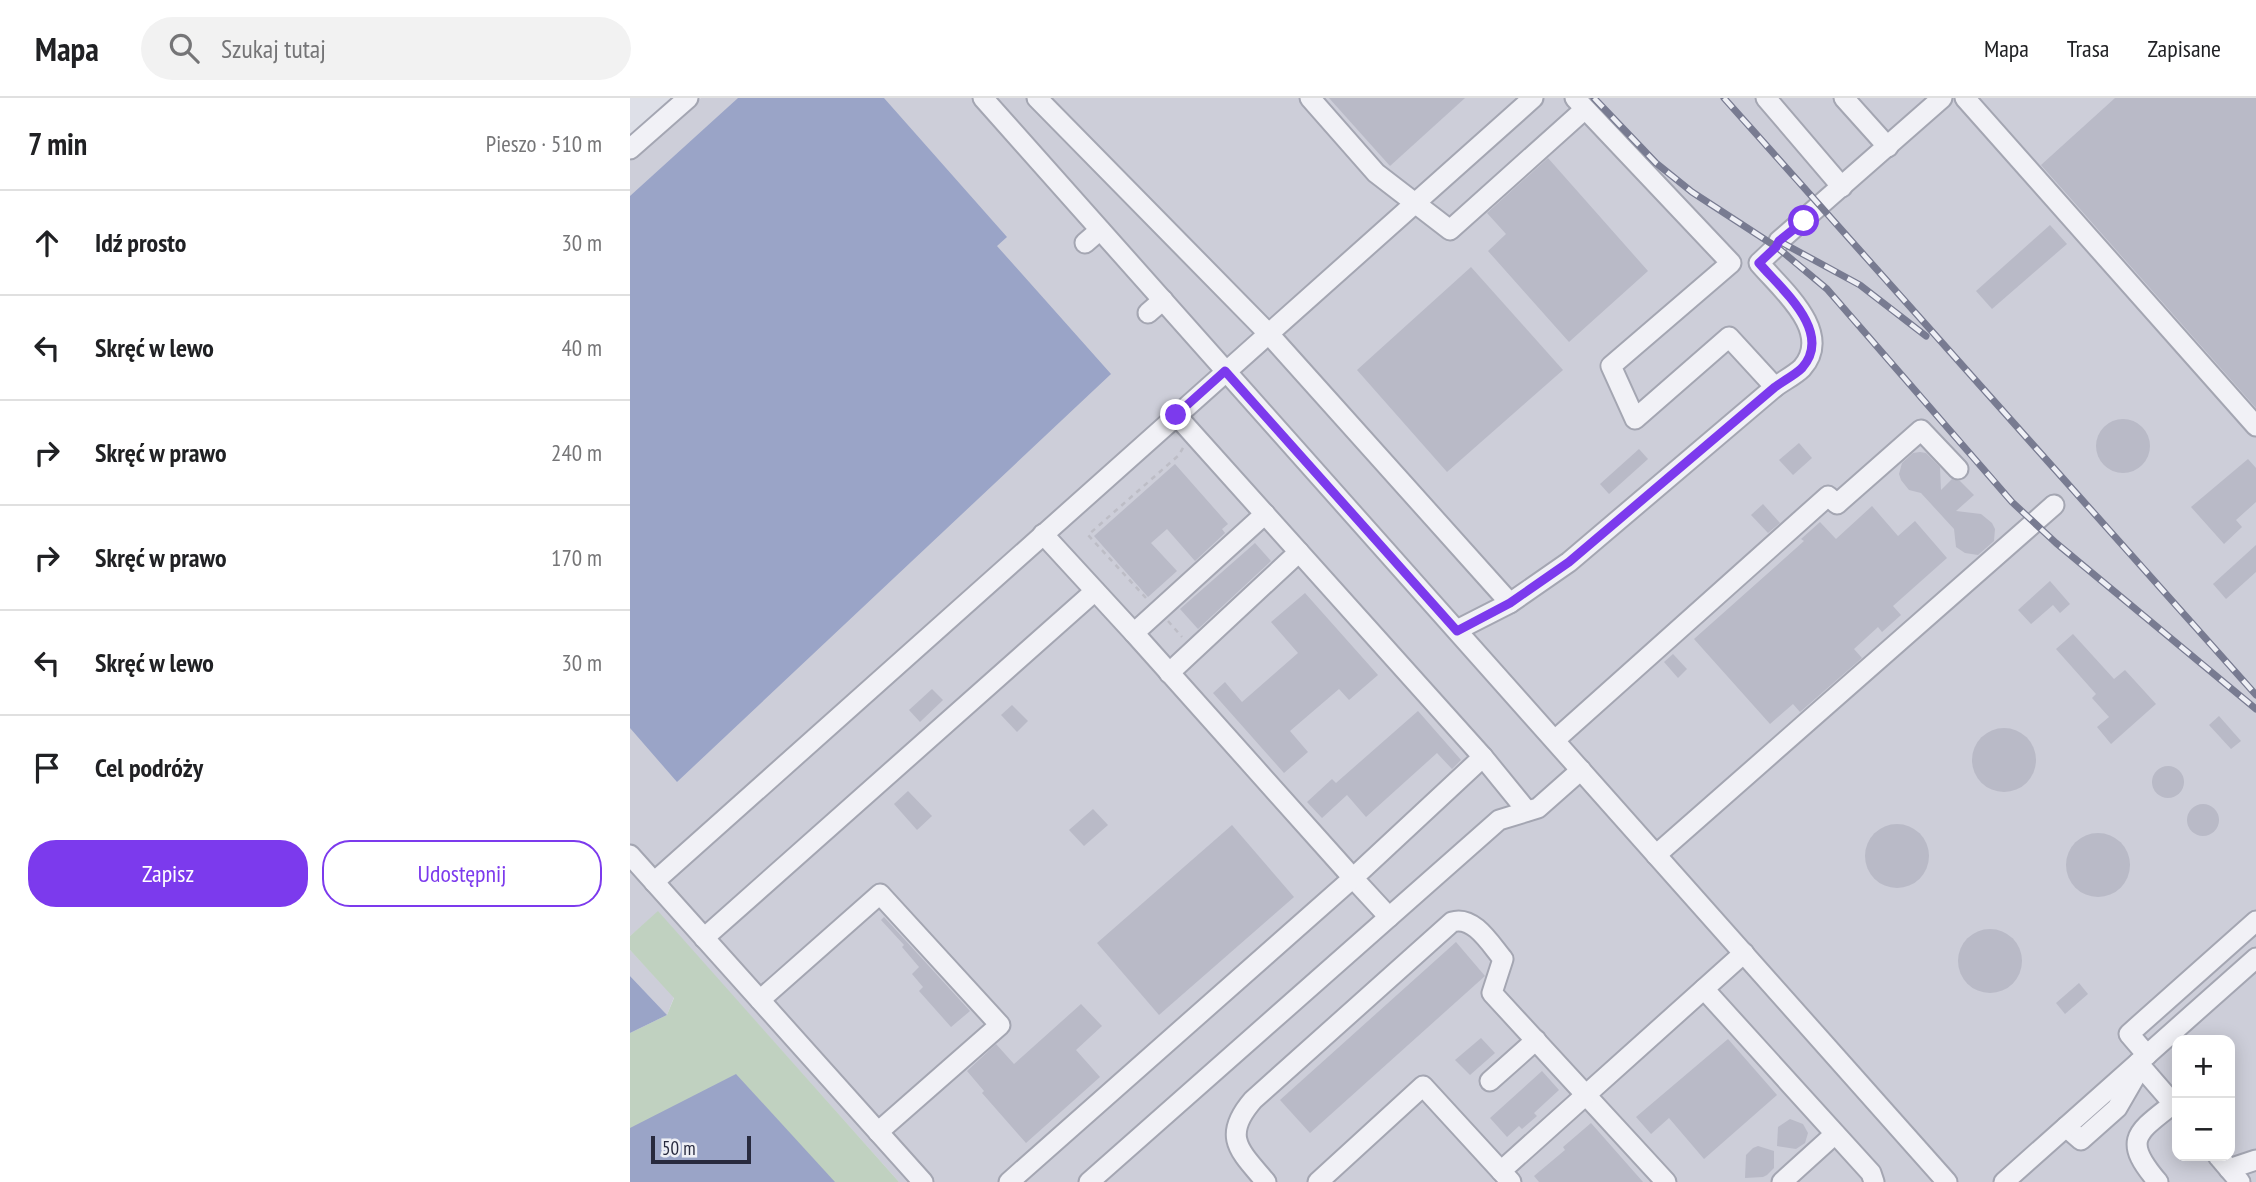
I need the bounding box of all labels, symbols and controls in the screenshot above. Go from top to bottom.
search box [141,17,631,80]
text: Mapa [35,27,99,70]
icon: search [165,29,203,67]
text: Szukaj tutaj [221,32,326,65]
text: Mapa [1984,33,2029,64]
text: Trasa [2067,33,2109,64]
text: Zapisane [2147,33,2221,64]
text: 7 min [28,124,87,163]
text: Pieszo · 510 m [486,129,602,158]
route start [1788,205,1819,236]
icon: ahead [28,224,66,262]
text: Idź prosto [95,226,186,259]
text: 30 m [561,228,602,257]
icon: left [28,329,66,367]
text: Skręć w lewo [95,331,214,364]
text: 40 m [561,333,602,362]
route end [1160,399,1191,430]
icon: right [28,434,66,472]
text: Skręć w prawo [95,436,226,469]
text: 240 m [551,438,602,467]
icon: right [28,539,66,577]
text: Skręć w prawo [95,541,226,574]
text: 170 m [551,543,602,572]
icon: left [28,644,66,682]
text: Skręć w lewo [95,646,214,679]
text: 30 m [561,648,602,677]
icon: arrive [28,749,66,787]
text: Cel podróży [95,751,203,784]
button: Zapisz [28,840,308,907]
button: Udostępnij [322,840,602,907]
map controls [2172,1035,2235,1161]
button: + [2172,1035,2235,1098]
button: − [2172,1098,2235,1161]
scale bar [651,1133,751,1165]
text: 50 m [662,1136,696,1160]

